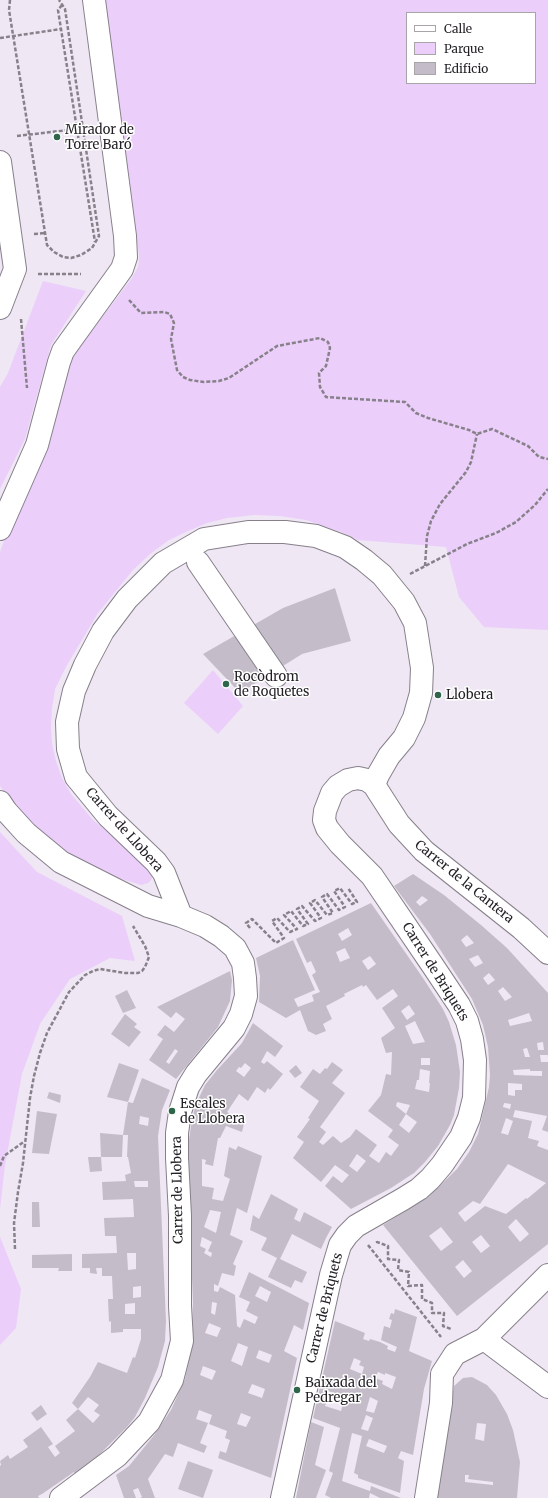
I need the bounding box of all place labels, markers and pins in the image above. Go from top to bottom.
place label: Mirador de Torre Baró [65,122,134,153]
marker: Mirador de Torre Baró [52,132,62,142]
place label: Rocòdrom de Roquetes [234,669,309,700]
marker: Rocòdrom de Roquetes [221,679,231,689]
place label: Llobera [446,687,493,703]
marker: Llobera [433,690,443,700]
place label: Escales de Llobera [180,1096,245,1127]
marker: Escales de Llobera [167,1106,177,1116]
place label: Baixada del Pedregar [305,1375,377,1406]
marker: Baixada del Pedregar [292,1385,302,1395]

